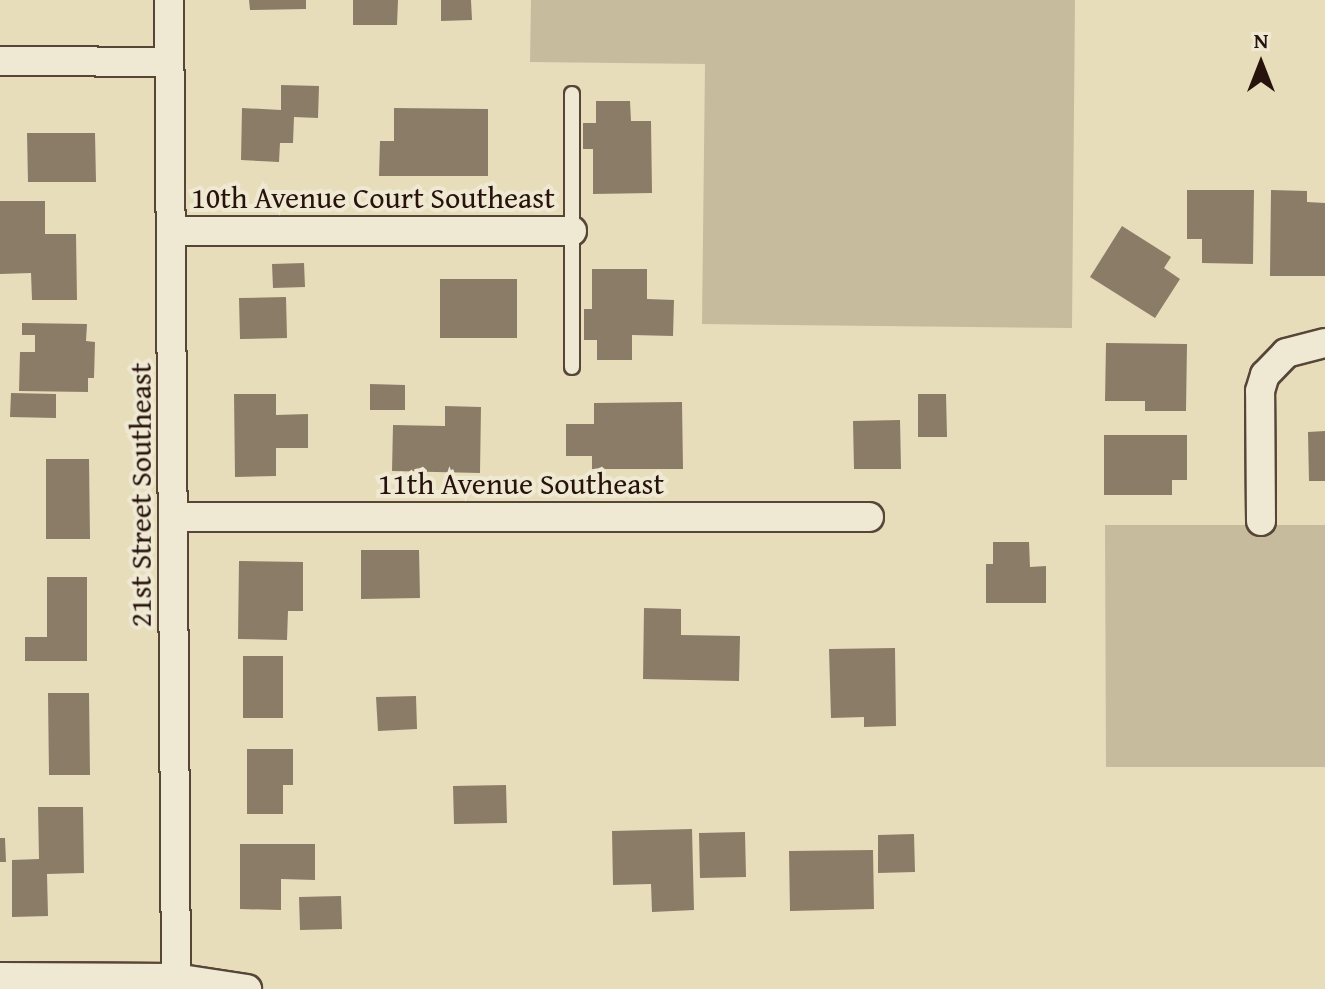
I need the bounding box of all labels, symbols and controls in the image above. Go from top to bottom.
north arrow [1221,24,1301,104]
text: N [1254,24,1268,56]
street label: 10th Avenue Court Southeast [191,179,555,215]
street label: 21st Street Southeast [122,363,158,627]
street label: 11th Avenue Southeast [378,465,664,501]

